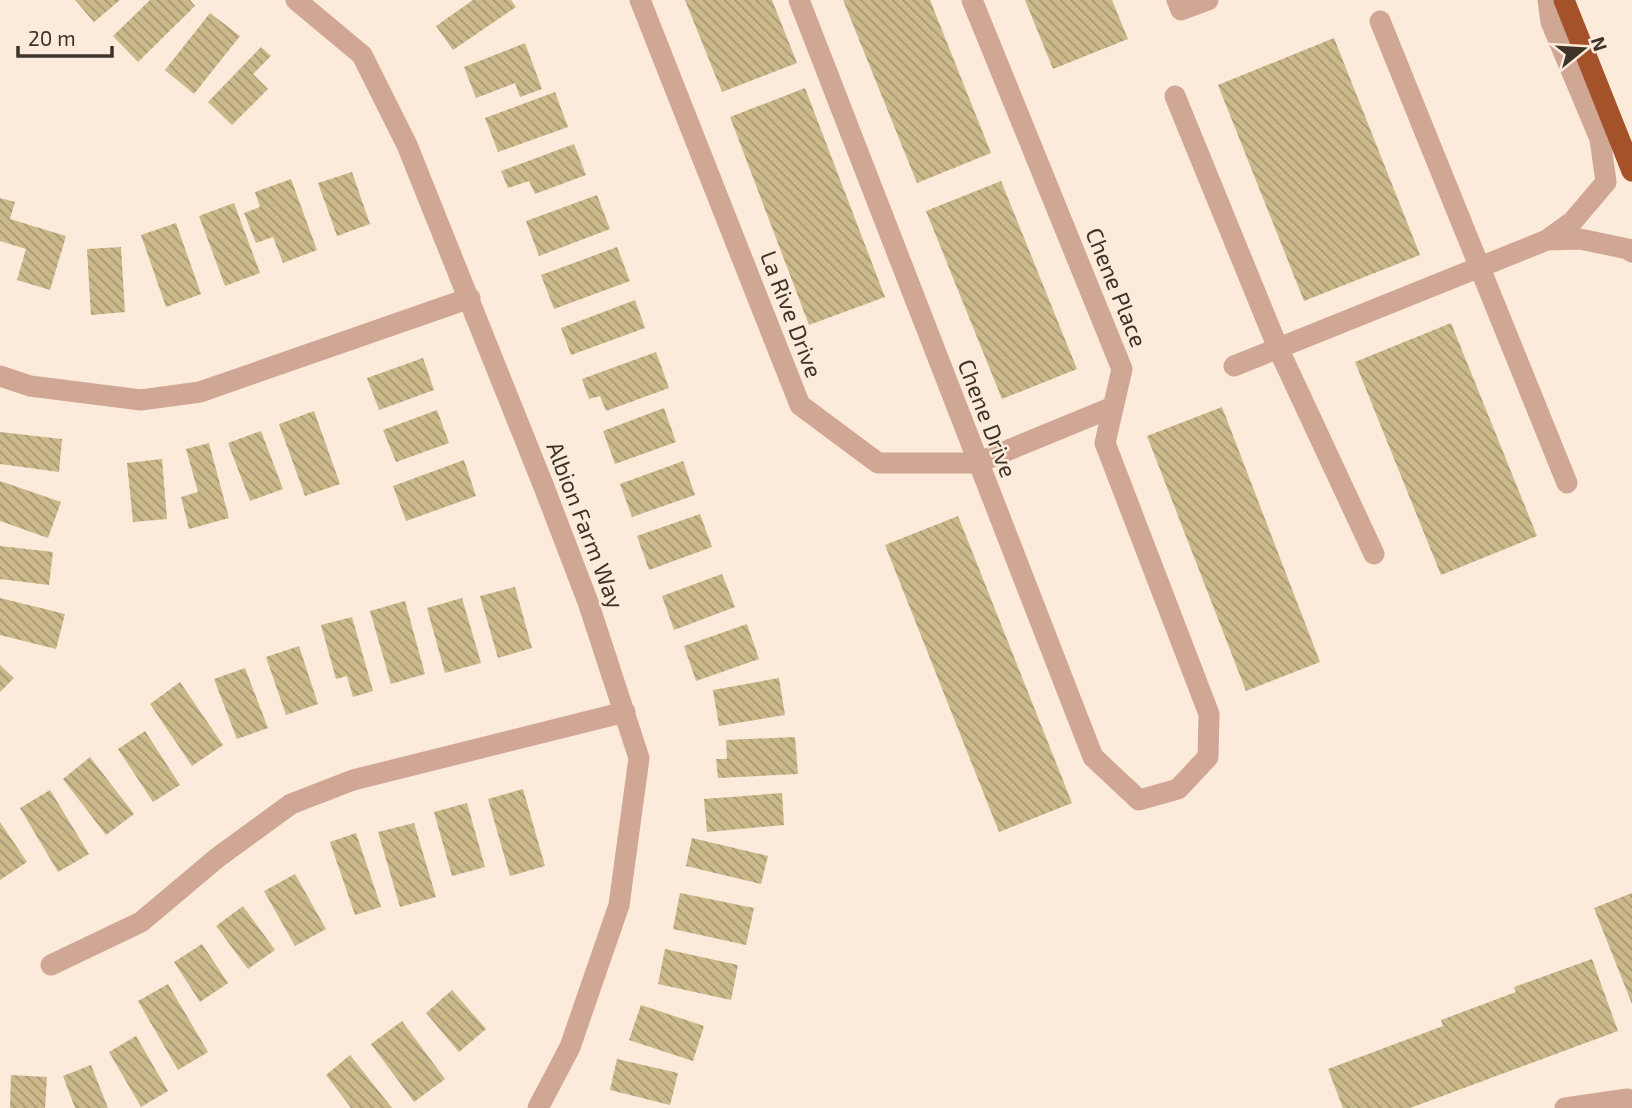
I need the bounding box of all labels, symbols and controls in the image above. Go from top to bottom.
scale bar [18,14,112,58]
north arrow [1548,14,1618,84]
text: 20 m [28,25,76,50]
text: N [1587,34,1613,54]
street label: Chene Place [1080,223,1154,351]
street label: La Rive Drive [755,247,829,381]
street label: Chene Drive [953,355,1023,481]
street label: Albion Farm Way [541,438,631,612]

